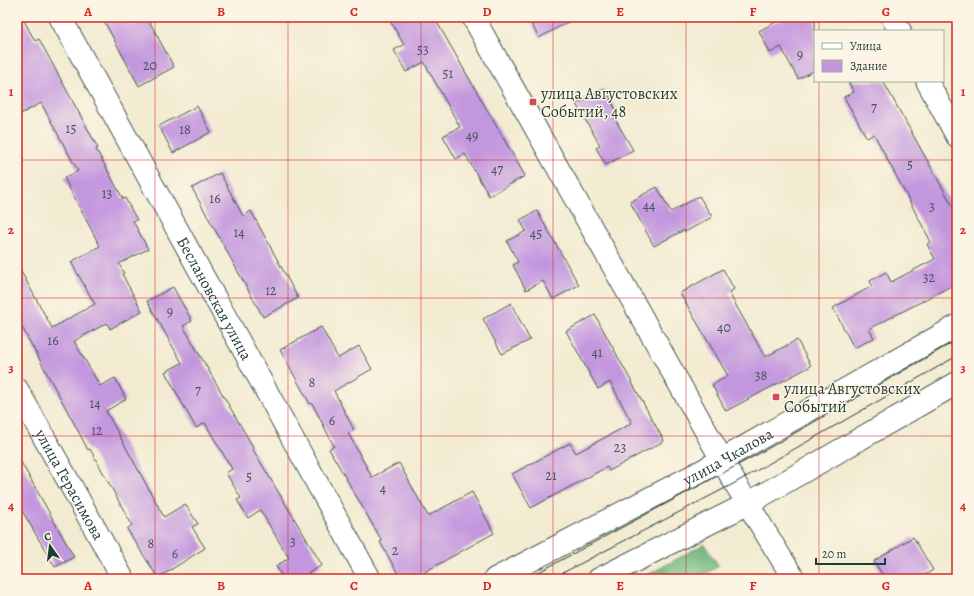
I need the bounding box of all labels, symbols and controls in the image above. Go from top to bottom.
text: A [83,3,93,20]
text: B [217,3,225,20]
text: C [350,3,358,20]
text: D [482,3,492,20]
text: E [616,3,624,20]
text: F [750,3,757,20]
text: G [882,3,890,20]
legend [814,30,944,82]
text: Улица [850,38,882,54]
house number: 53 [417,40,429,59]
house number: 9 [797,45,803,64]
house number: 20 [143,56,157,75]
text: Здание [850,58,887,74]
house number: 51 [443,64,454,83]
text: 1 [9,83,14,100]
place label: улица Августовских Событий, 48 [540,83,678,123]
text: 1 [961,83,966,100]
marker: улица Августовских Событий, 48 [528,97,538,107]
house number: 7 [871,98,877,117]
house number: 15 [66,119,76,138]
house number: 18 [179,120,191,139]
house number: 49 [466,126,478,145]
house number: 5 [907,155,913,174]
house number: 47 [491,160,503,179]
house number: 13 [102,184,112,203]
house number: 16 [209,189,221,208]
house number: 44 [643,196,655,215]
house number: 3 [929,197,935,216]
text: 2 [8,221,15,238]
text: 2 [960,221,967,238]
house number: 14 [233,223,245,242]
house number: 45 [530,224,542,243]
street label: Беслановская улица [171,233,257,365]
house number: 32 [923,268,936,287]
house number: 12 [265,281,277,300]
house number: 9 [167,302,173,321]
house number: 40 [717,318,731,337]
house number: 16 [47,331,59,350]
house number: 41 [591,343,603,362]
text: 3 [8,359,14,376]
text: 3 [960,359,966,376]
house number: 38 [755,366,768,385]
house number: 8 [309,373,316,392]
place label: улица Августовских Событий [783,378,921,418]
house number: 7 [195,381,201,400]
marker: улица Августовских Событий [771,392,781,402]
house number: 14 [89,394,101,413]
house number: 6 [329,411,335,430]
house number: 12 [91,421,103,440]
street label: улица Чкалова [678,423,778,492]
street label: улица Герасимова [29,424,109,545]
house number: 23 [614,438,626,457]
house number: 21 [545,466,557,485]
house number: 5 [246,467,252,486]
house number: 4 [380,479,386,498]
text: 4 [8,497,14,514]
text: 4 [960,497,966,514]
north arrow [30,526,70,566]
text: С [43,529,53,545]
house number: 3 [290,532,296,551]
house number: 8 [148,534,155,553]
scale bar [816,540,885,566]
house number: 2 [392,541,399,560]
house number: 6 [172,544,178,563]
text: 20 m [822,546,846,562]
text: A [83,577,93,594]
text: B [217,577,225,594]
text: C [350,577,358,594]
text: D [482,577,492,594]
text: E [616,577,624,594]
text: F [750,577,757,594]
text: G [882,577,890,594]

